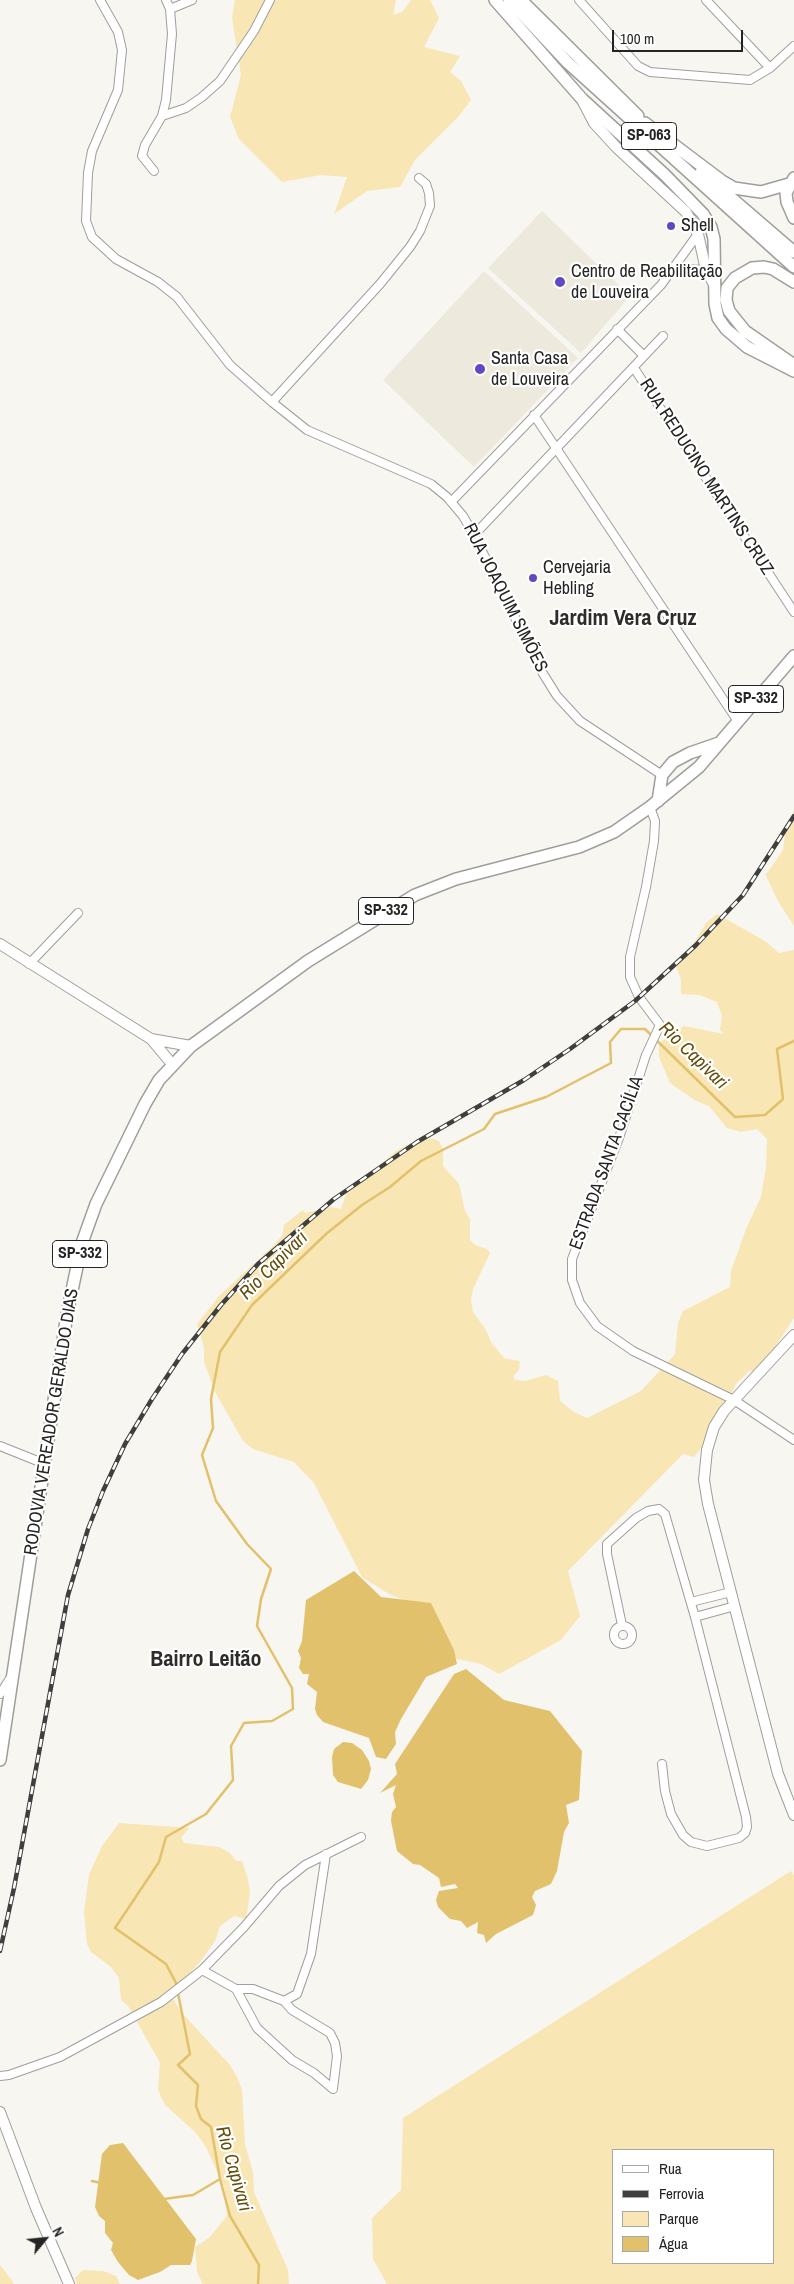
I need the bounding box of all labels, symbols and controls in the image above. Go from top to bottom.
scale bar [614,20,745,52]
text: 100 m [620,28,654,49]
road number: SP-063 [622,122,676,150]
place label: Shell [681,215,714,237]
marker: Shell [665,220,677,232]
place label: Centro de Reabilitação de Louveira [571,261,723,304]
marker: Centro de Reabilitação de Louveira [553,275,567,289]
place label: Santa Casa de Louveira [491,348,569,390]
marker: Santa Casa de Louveira [473,362,487,376]
street label: RUA REDUCINO MARTINS CRUZ [634,375,778,579]
street label: RUA JOAQUIM SIMÕES [458,520,552,676]
place label: Cervejaria Hebling [543,557,611,600]
marker: Cervejaria Hebling [527,572,539,584]
district label: Jardim Vera Cruz [549,606,697,632]
road number: SP-332 [728,686,784,712]
road number: SP-332 [358,898,414,924]
water label: Rio Capivari [654,1017,732,1095]
street label: ESTRADA SANTA CACÍLIA [565,1073,649,1253]
water label: Rio Capivari [235,1227,313,1305]
road number: SP-332 [52,1240,108,1268]
street label: RODOVIA VEREADOR GERALDO DIAS [20,1287,84,1557]
district label: Bairro Leitão [150,1647,262,1673]
water label: Rio Capivari [210,2124,256,2214]
legend [612,2149,774,2264]
text: Rua [659,2158,682,2179]
text: Ferrovia [659,2183,704,2204]
text: Parque [659,2208,699,2229]
north arrow [20,2214,70,2264]
text: N [48,2224,68,2240]
text: Água [659,2233,688,2254]

